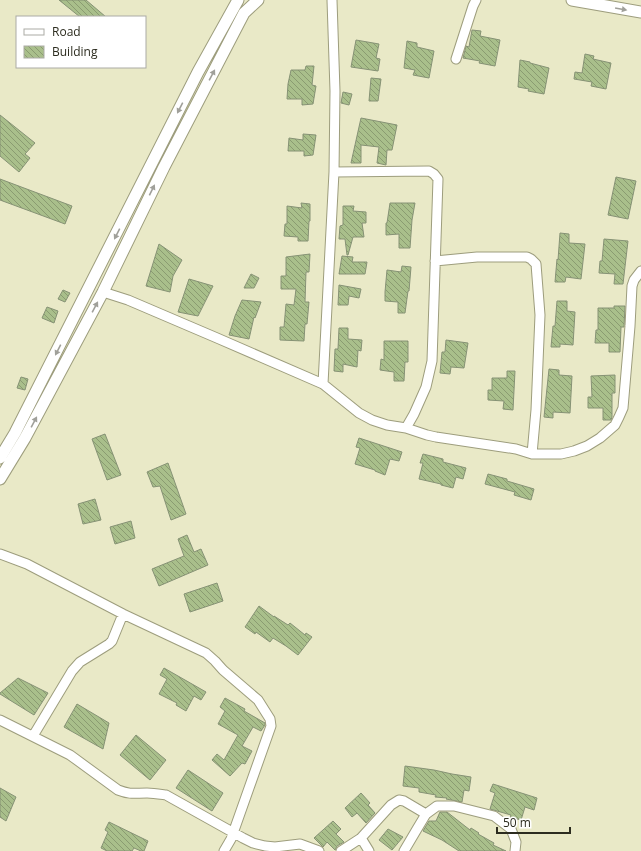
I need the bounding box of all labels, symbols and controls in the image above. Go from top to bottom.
one-way arrow [614,6,627,12]
legend [16,16,146,68]
text: Road [52,23,81,40]
text: Building [52,43,98,60]
one-way arrow [209,69,215,80]
one-way arrow [177,103,183,114]
one-way arrow [149,184,155,196]
one-way arrow [114,228,120,239]
one-way arrow [92,301,98,313]
one-way arrow [55,344,61,355]
one-way arrow [31,416,37,427]
scale bar [497,809,570,835]
text: 50 m [503,814,531,831]

